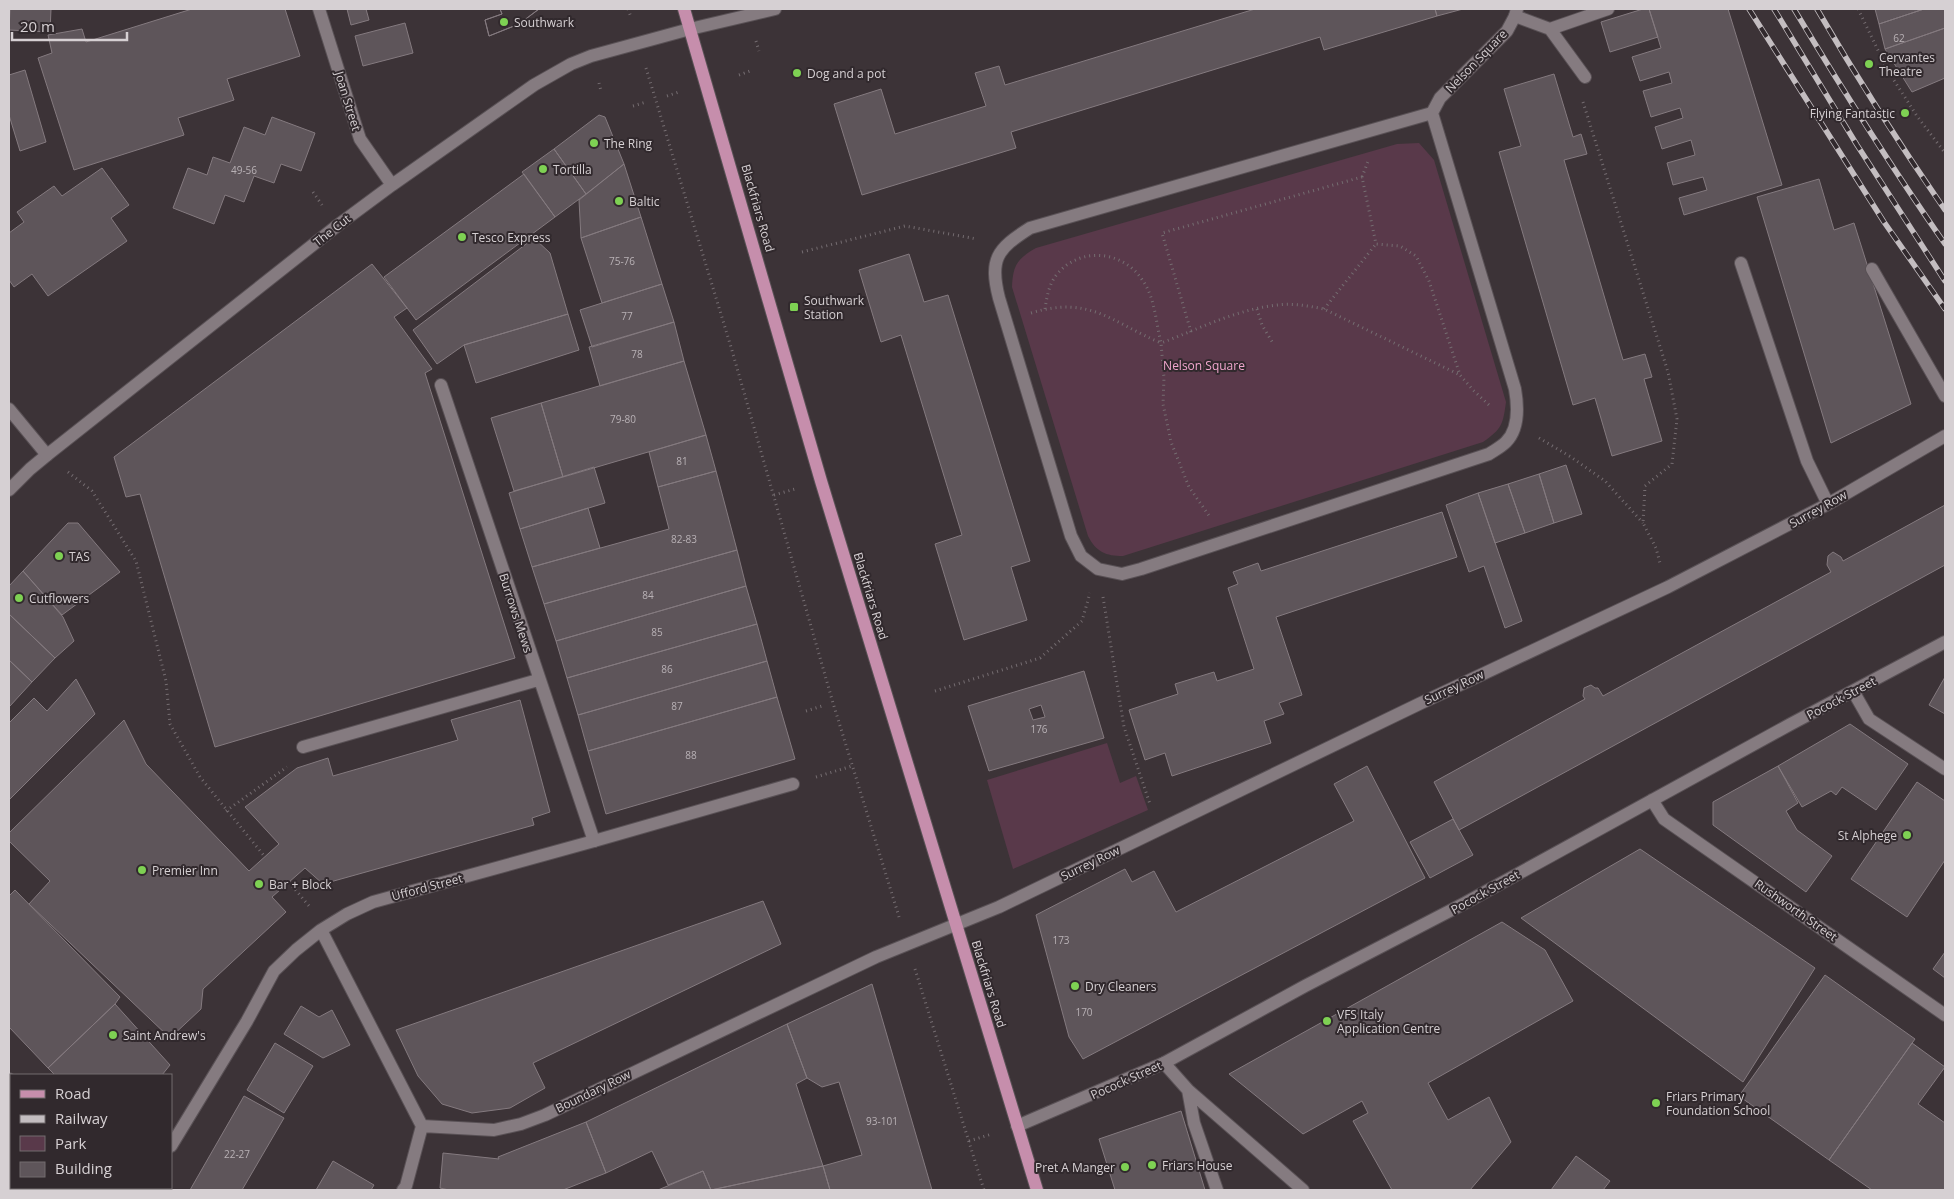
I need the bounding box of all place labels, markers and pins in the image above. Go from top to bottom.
place label: Southwark [514,14,575,31]
marker: Southwark [498,16,510,28]
place label: Cervantes Theatre [1879,49,1935,80]
marker: Cervantes Theatre [1863,58,1875,70]
place label: Dog and a pot [807,65,886,82]
marker: Dog and a pot [791,67,803,79]
place label: Flying Fantastic [1810,105,1895,122]
marker: Flying Fantastic [1899,107,1911,119]
place label: The Ring [604,135,653,152]
marker: The Ring [588,137,600,149]
place label: Tortilla [553,161,592,178]
marker: Tortilla [537,163,549,175]
place label: Baltic [629,193,660,210]
marker: Baltic [613,195,625,207]
place label: Tesco Express [472,229,551,246]
marker: Tesco Express [456,231,468,243]
place label: Southwark Station [804,292,865,323]
marker: Southwark Station [788,301,800,313]
place label: TAS [69,548,90,565]
marker: TAS [53,550,65,562]
place label: Cutflowers [29,590,89,607]
marker: Cutflowers [13,592,25,604]
place label: St Alphege [1838,827,1897,844]
marker: St Alphege [1901,829,1913,841]
place label: Premier Inn [152,862,218,879]
marker: Premier Inn [136,864,148,876]
place label: Bar + Block [269,876,332,893]
marker: Bar + Block [253,878,265,890]
place label: Dry Cleaners [1085,978,1157,995]
marker: Dry Cleaners [1069,980,1081,992]
place label: VFS Italy Application Centre [1337,1006,1441,1037]
marker: VFS Italy Application Centre [1321,1015,1333,1027]
place label: Saint Andrew's [123,1027,206,1044]
marker: Saint Andrew's [107,1029,119,1041]
place label: Friars Primary Foundation School [1666,1088,1770,1119]
marker: Friars Primary Foundation School [1650,1097,1662,1109]
place label: Friars House [1162,1157,1233,1174]
place label: Pret A Manger [1035,1159,1115,1176]
marker: Friars House [1146,1159,1158,1171]
marker: Pret A Manger [1119,1161,1131,1173]

